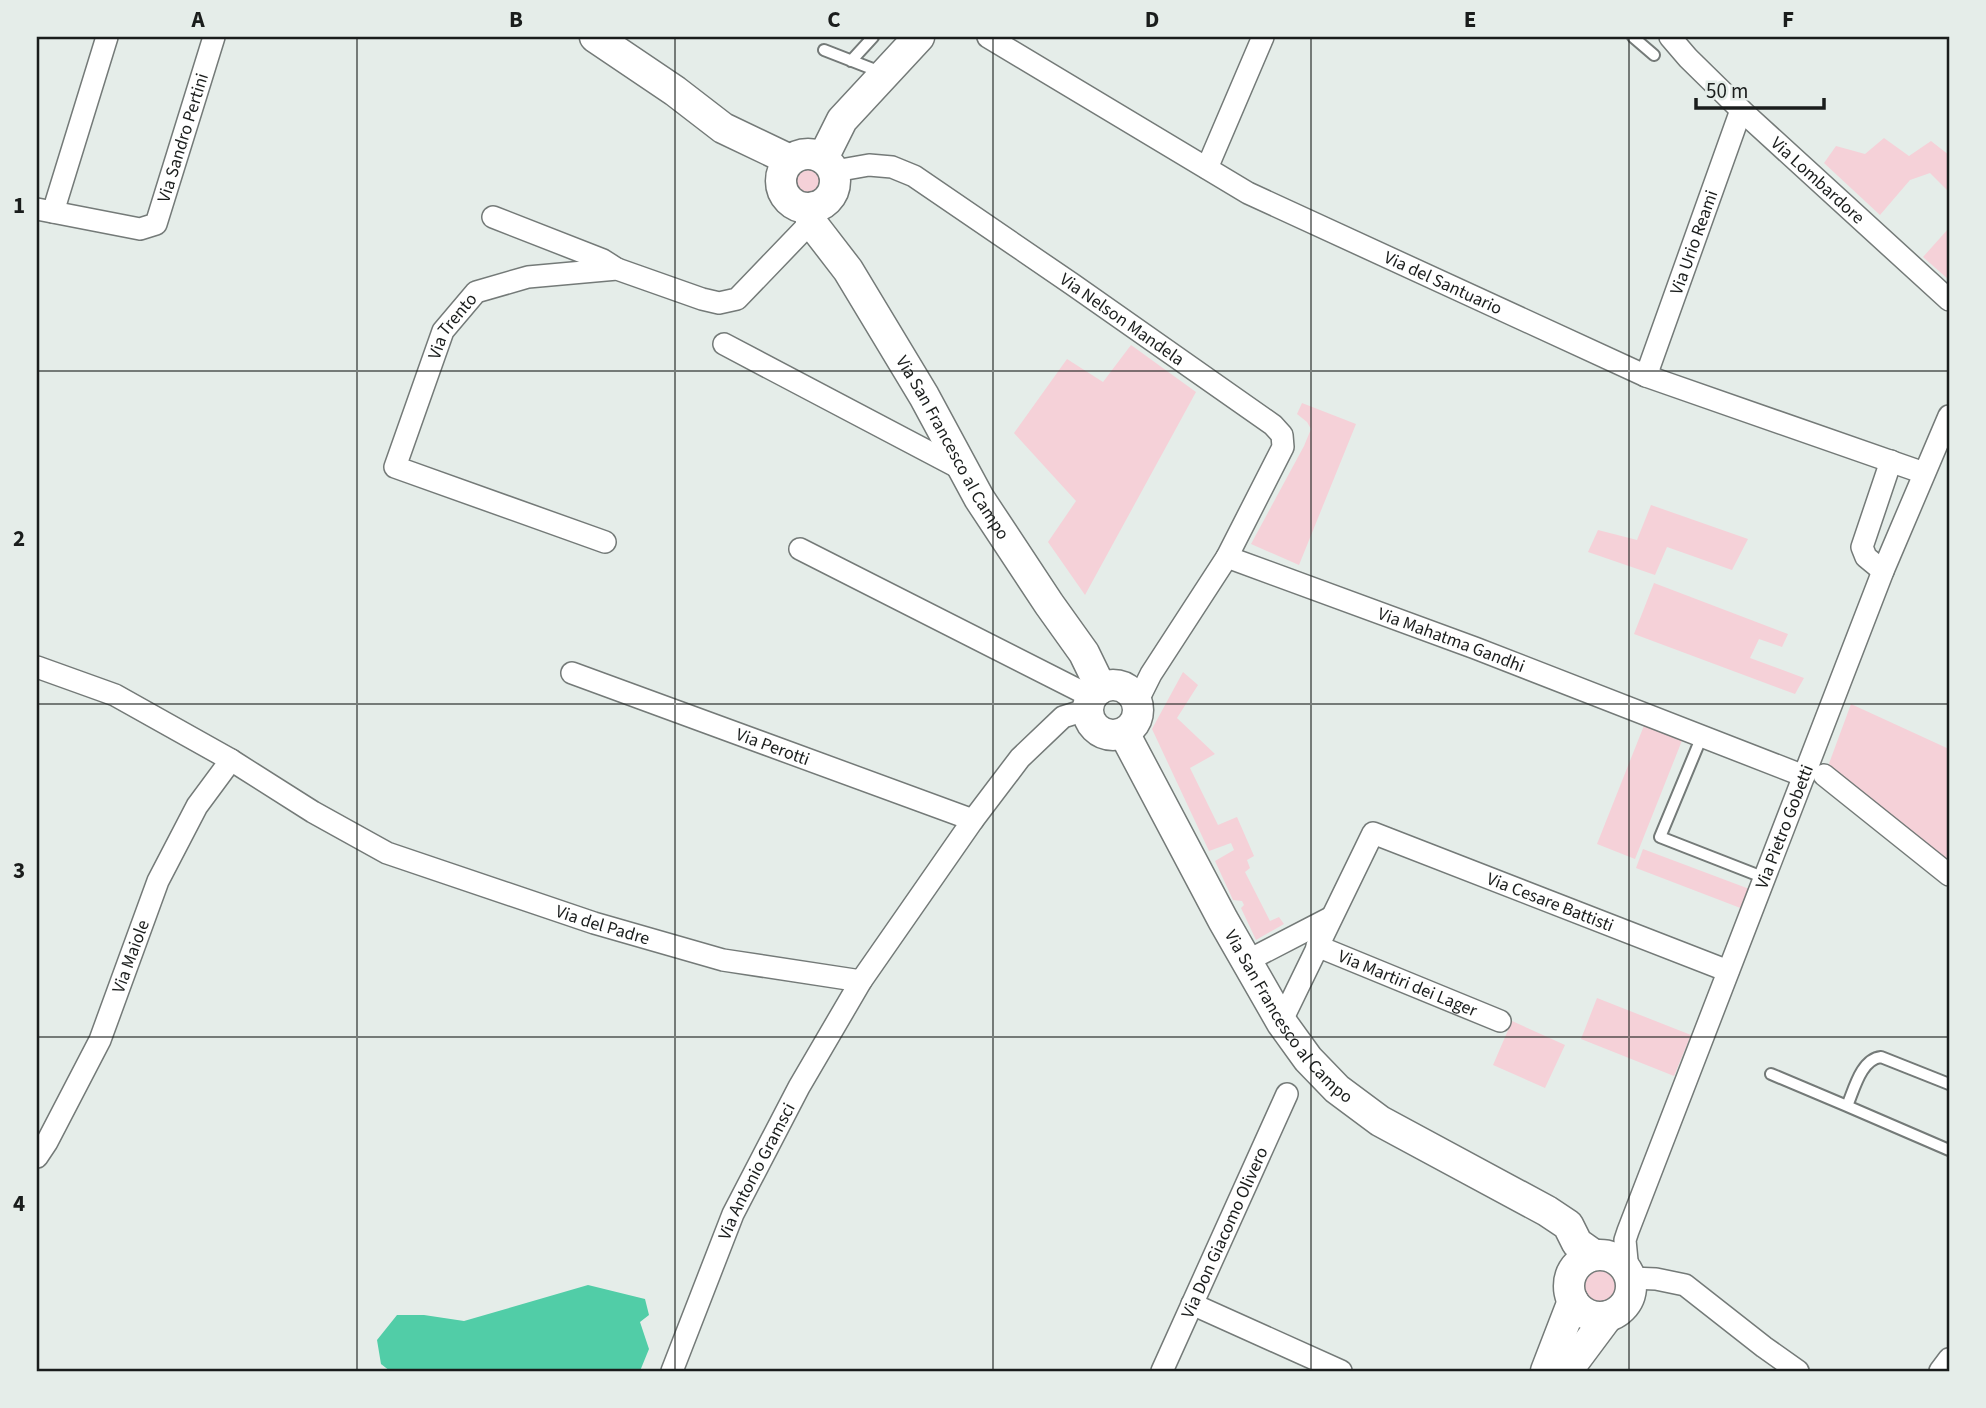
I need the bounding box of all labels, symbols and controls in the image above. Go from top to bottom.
text: A [190,3,205,36]
text: B [509,3,523,36]
text: C [827,3,841,36]
text: D [1145,3,1159,36]
text: E [1464,3,1476,36]
text: F [1782,3,1794,36]
scale bar [1696,66,1823,110]
street label: Via Sandro Pertini [151,70,215,206]
text: 50 m [1706,76,1748,106]
street label: Via Lombardore [1765,131,1870,230]
street label: Via Urio Reami [1664,187,1724,298]
text: 1 [13,189,25,222]
street label: Via del Santuario [1380,245,1506,321]
street label: Via Nelson Mandela [1055,267,1189,372]
street label: Via Trento [422,287,483,363]
street label: Via San Francesco al Campo [890,351,1016,544]
text: 2 [13,522,25,555]
street label: Via Mahatma Gandhi [1374,601,1529,679]
street label: Via Perotti [733,722,813,772]
street label: Via Pietro Gobetti [1749,761,1819,892]
text: 3 [13,854,25,887]
street label: Via Cesare Battisti [1483,866,1617,938]
street label: Via del Padre [552,898,653,951]
street label: Via Maiole [106,916,155,996]
street label: Via San Francesco al Campo [1219,925,1358,1109]
street label: Via Martiri dei Lager [1334,943,1482,1023]
street label: Via Antonio Gramsci [712,1098,801,1243]
street label: Via Don Giacomo Olivero [1175,1143,1274,1322]
text: 4 [13,1187,25,1220]

